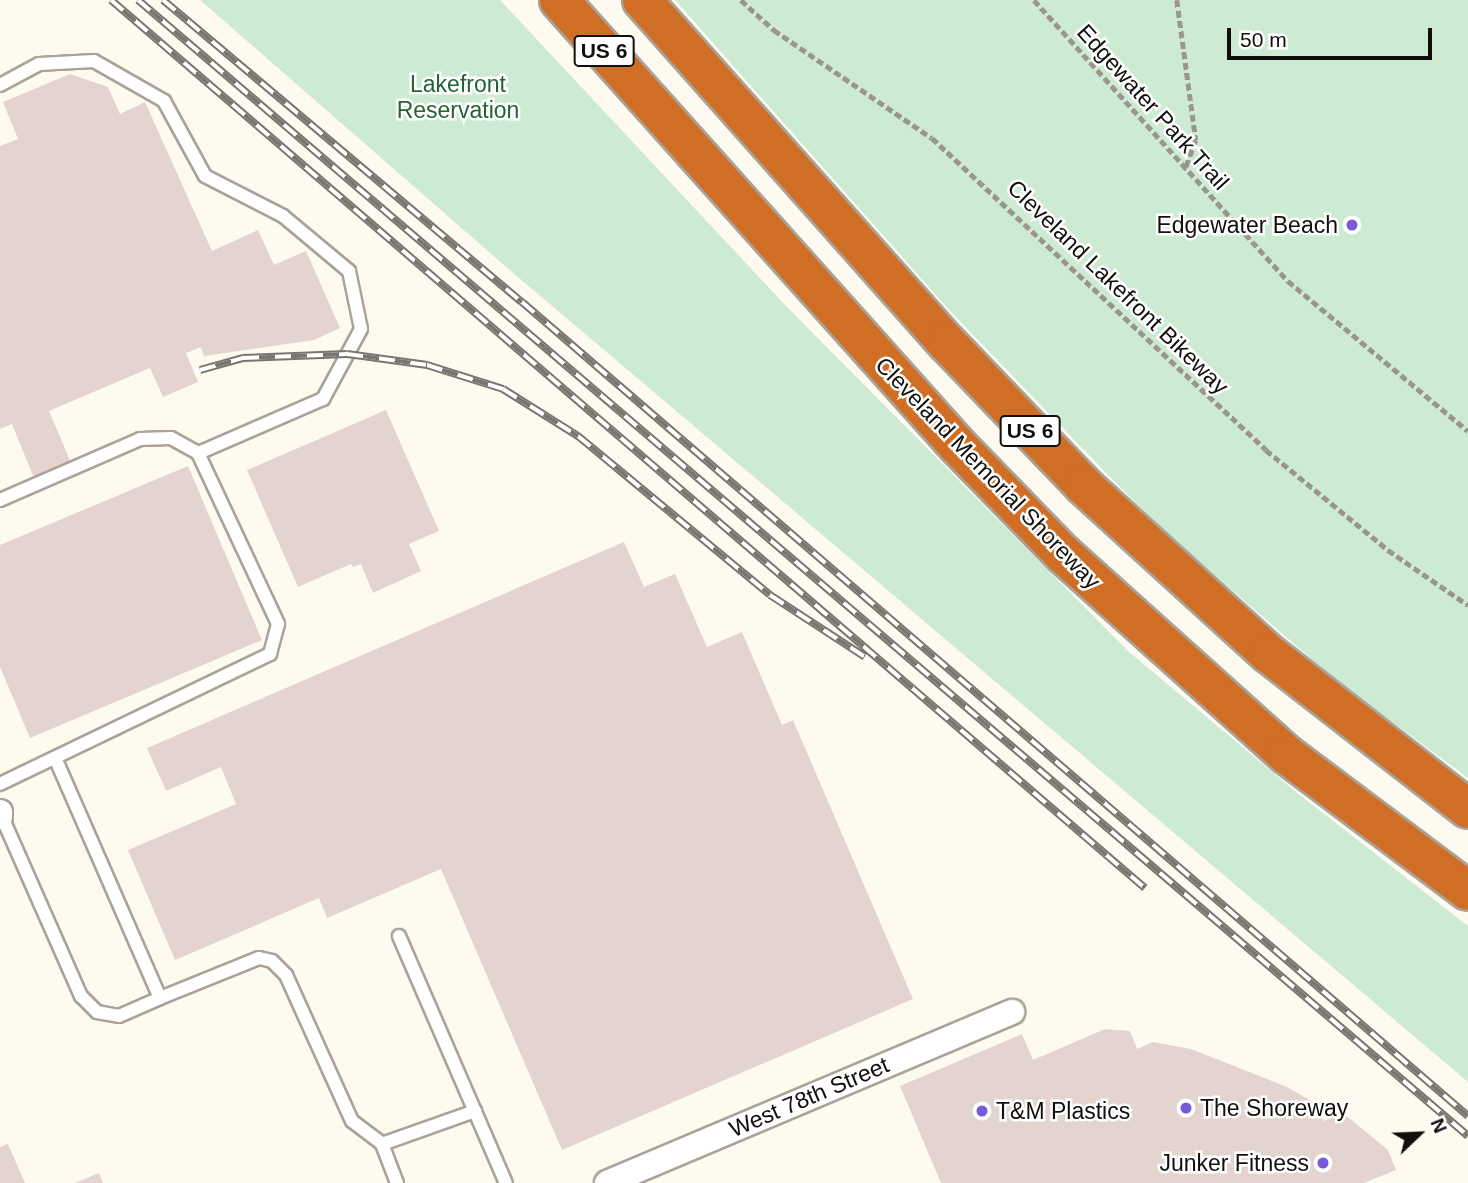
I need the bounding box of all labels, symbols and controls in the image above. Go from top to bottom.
scale bar [1230,14,1435,58]
street label: Edgewater Park Trail [1071,18,1235,196]
text: 50 m [1240,28,1287,51]
road number: US 6 [572,34,636,68]
park label: Lakefront Reservation [397,70,519,124]
street label: Cleveland Lakefront Bikeway [1002,174,1234,400]
place label: Edgewater Beach [1156,211,1338,239]
marker: Edgewater Beach [1344,217,1360,233]
street label: Cleveland Memorial Shoreway [870,351,1106,595]
road number: US 6 [998,414,1062,448]
street label: West 78th Street [725,1051,893,1143]
place label: The Shoreway [1200,1094,1348,1122]
place label: T&M Plastics [996,1097,1130,1125]
north arrow [1384,1099,1454,1169]
marker: The Shoreway [1178,1100,1194,1116]
marker: T&M Plastics [974,1103,990,1119]
text: N [1426,1115,1451,1136]
place label: Junker Fitness [1159,1149,1309,1177]
marker: Junker Fitness [1315,1155,1331,1171]

